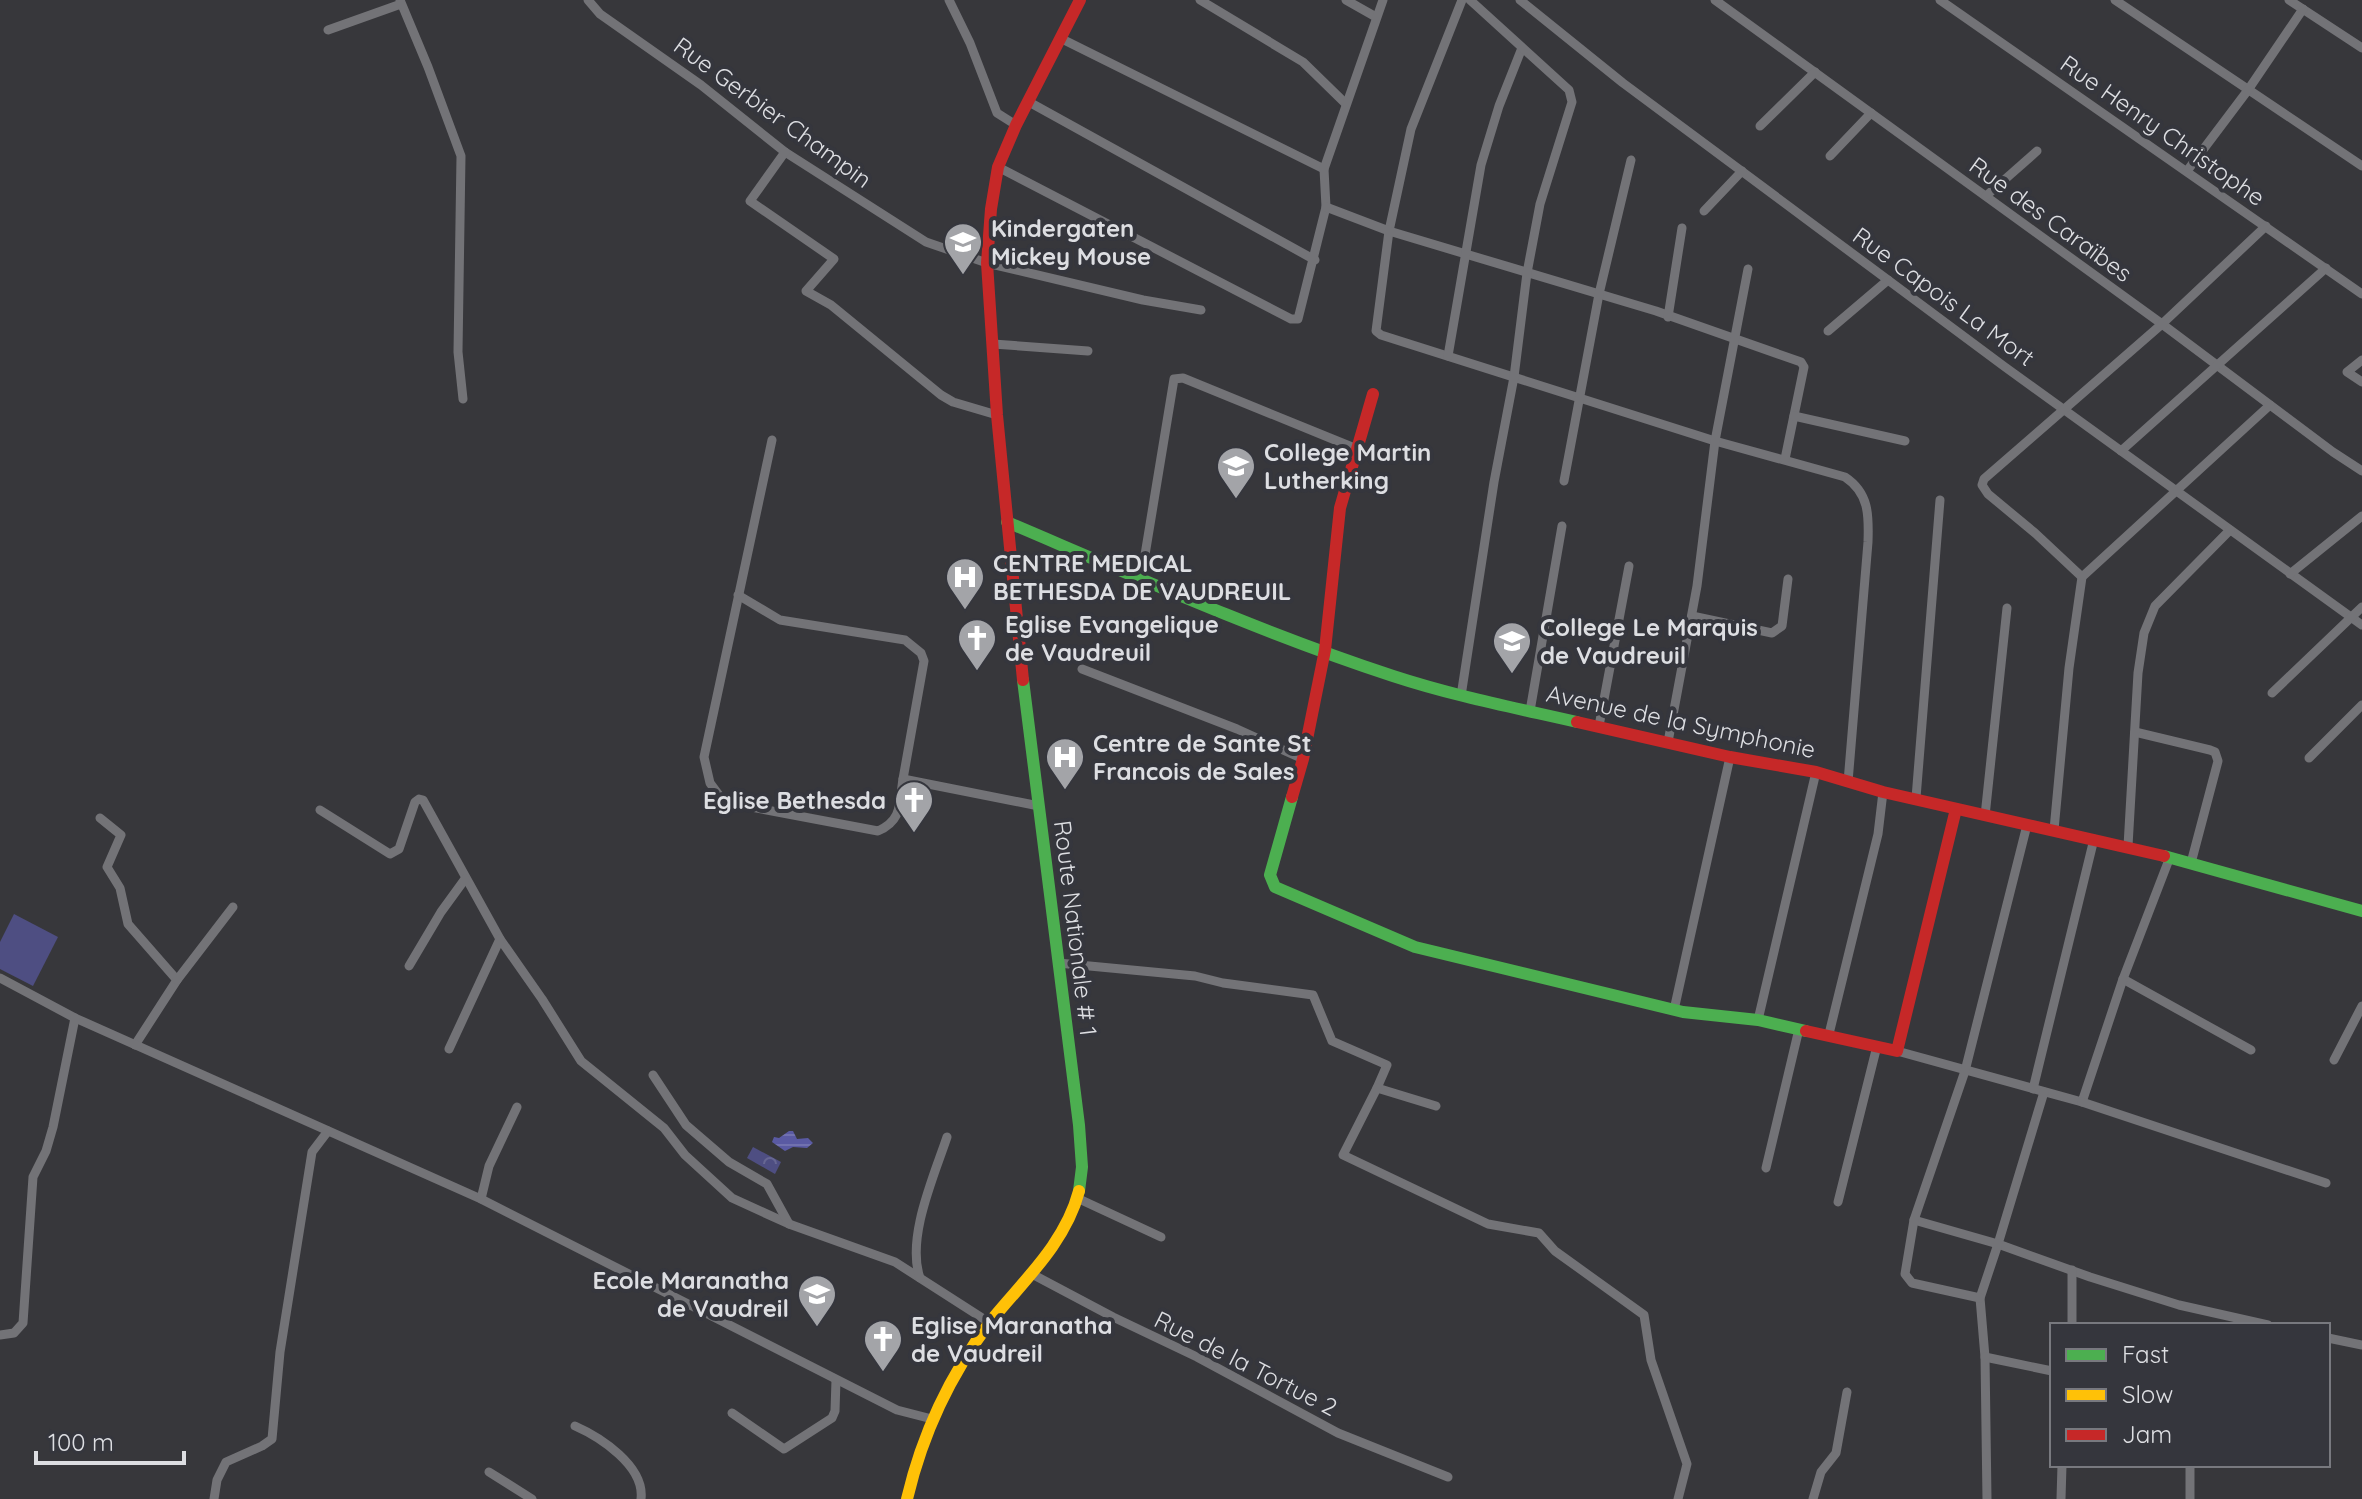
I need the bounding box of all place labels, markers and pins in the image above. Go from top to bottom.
place label: Kindergaten Mickey Mouse [991,213,1151,271]
school or university icon: Kindergaten Mickey Mouse [942,221,984,276]
place label: College Martin Lutherking [1264,437,1431,495]
school or university icon: College Martin Lutherking [1215,445,1257,500]
place label: CENTRE MEDICAL BETHESDA DE VAUDREUIL [993,548,1291,606]
hospital icon: CENTRE MEDICAL BETHESDA DE VAUDREUIL [944,556,986,611]
place label: Eglise Evangelique de Vaudreuil [1005,609,1219,667]
place label: College Le Marquis de Vaudreuil [1540,612,1758,670]
church icon: Eglise Evangelique de Vaudreuil [956,617,998,672]
school or university icon: College Le Marquis de Vaudreuil [1491,620,1533,675]
place label: Centre de Sante St Francois de Sales [1093,728,1311,786]
hospital icon: Centre de Sante St Francois de Sales [1044,736,1086,791]
church icon: Eglise Bethesda [893,779,935,834]
place label: Eglise Bethesda [703,785,886,815]
place label: Ecole Maranatha de Vaudreil [593,1265,789,1323]
school or university icon: Ecole Maranatha de Vaudreil [796,1273,838,1328]
place label: Eglise Maranatha de Vaudreil [911,1310,1113,1368]
church icon: Eglise Maranatha de Vaudreil [862,1318,904,1373]

